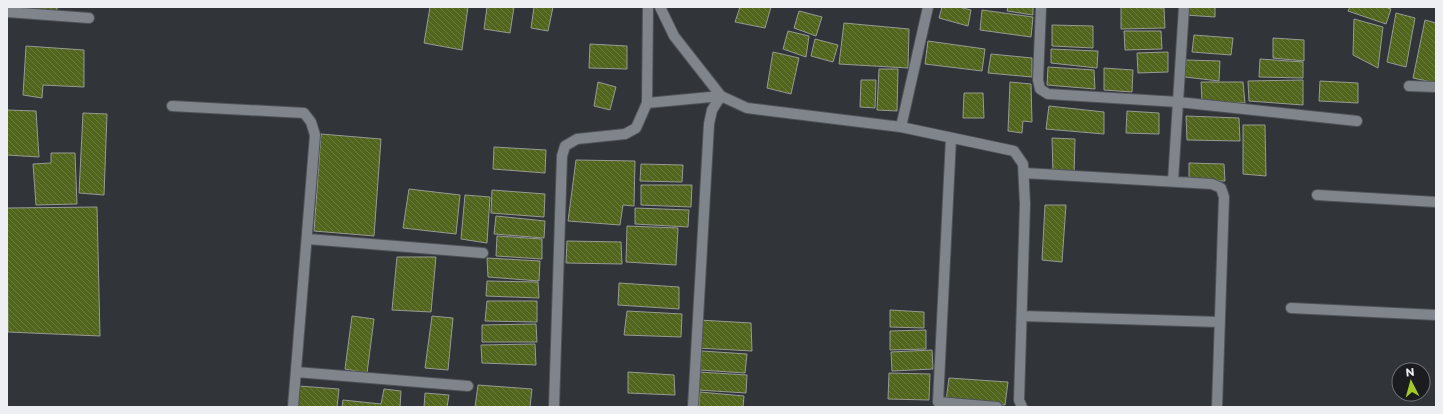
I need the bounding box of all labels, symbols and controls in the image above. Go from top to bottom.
north arrow [1391,362,1431,402]
text: N [1405,365,1415,379]

